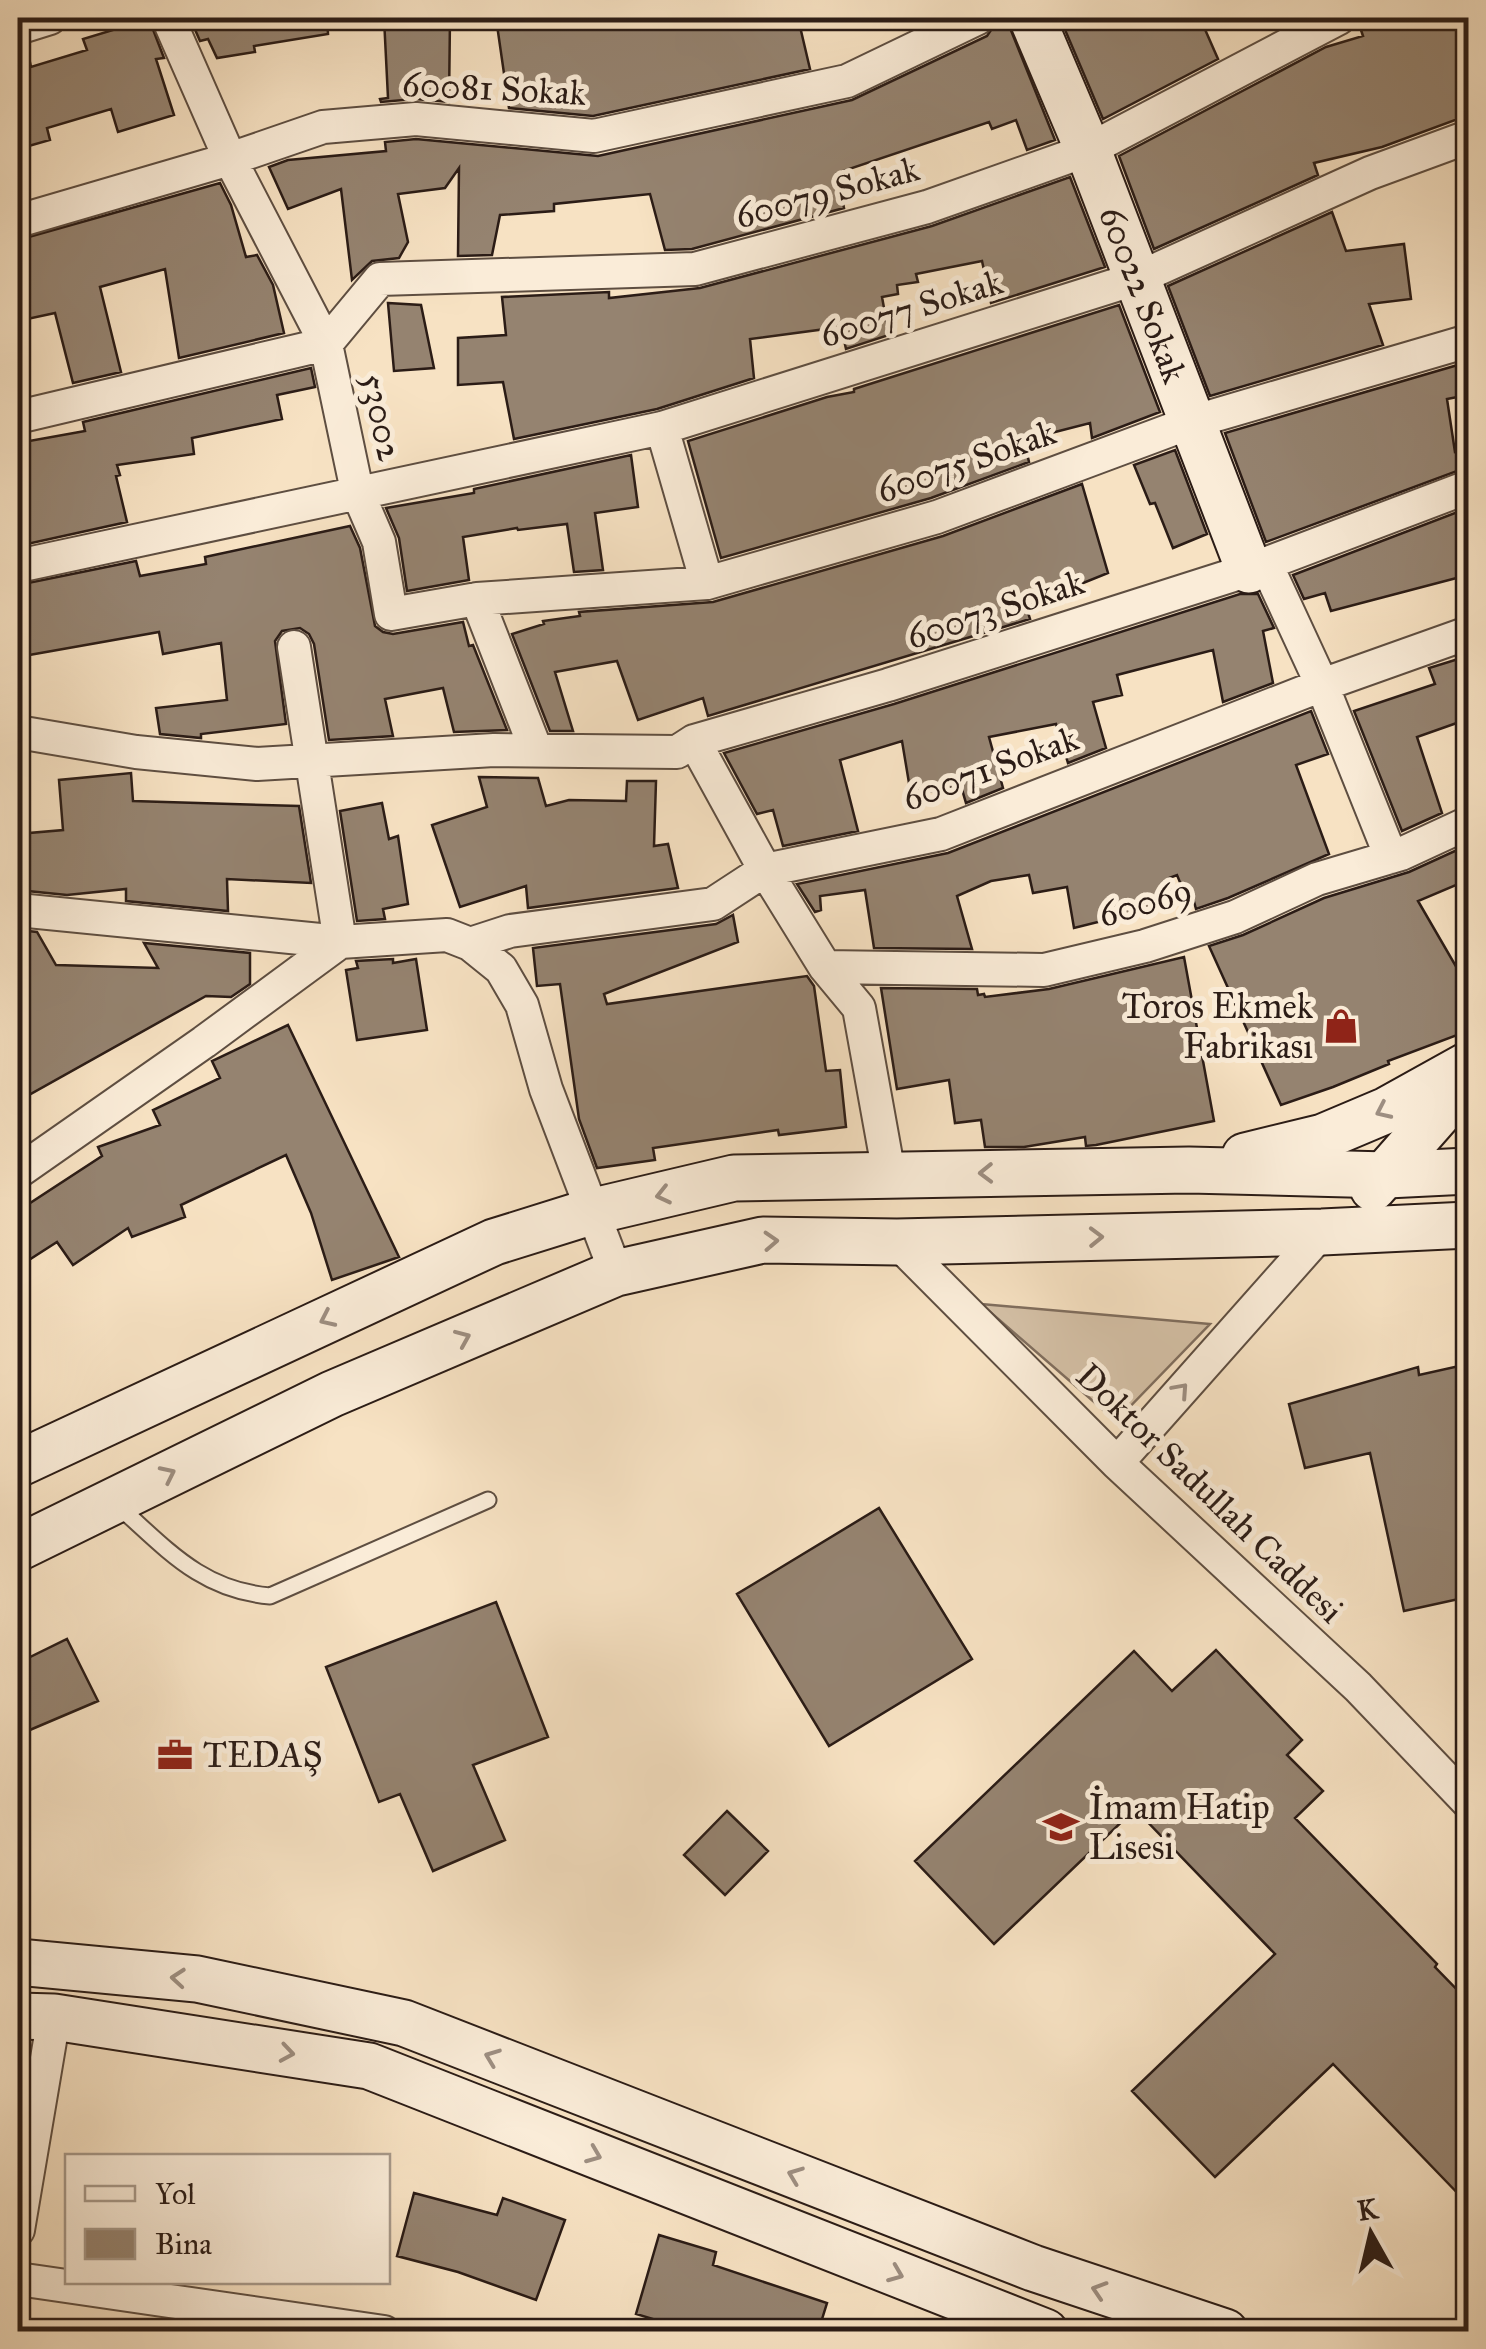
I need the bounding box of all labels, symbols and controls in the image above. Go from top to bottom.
street label: 60081 Sokak [401,62,588,115]
street label: 60079 Sokak [730,147,925,238]
street label: 60022 Sokak [1090,200,1196,390]
street label: 60077 Sokak [815,260,1008,357]
street label: 53002 [351,369,412,465]
street label: 60075 Sokak [871,411,1062,512]
street label: 60073 Sokak [901,560,1090,658]
street label: 60071 Sokak [896,717,1085,820]
street label: 60069 [1093,869,1197,936]
place label: Toros Ekmek Fabrikası [1122,985,1314,1068]
shop icon: Toros Ekmek Fabrikası [1322,1007,1360,1045]
one-way arrow [1375,1099,1393,1119]
one-way arrow [978,1162,994,1183]
one-way arrow [655,1183,672,1204]
one-way arrow [1089,1227,1105,1248]
one-way arrow [764,1231,780,1252]
one-way arrow [319,1307,337,1327]
one-way arrow [453,1330,471,1350]
street label: Doktor Sadullah Caddesi [1067,1355,1353,1632]
one-way arrow [1170,1383,1188,1402]
one-way arrow [158,1466,176,1486]
place label: TEDAŞ [203,1734,323,1777]
office icon: TEDAŞ [156,1736,194,1774]
place label: İmam Hatip Lisesi [1089,1785,1270,1869]
school or university icon: İmam Hatip Lisesi [1042,1808,1080,1846]
one-way arrow [170,1967,186,1989]
one-way arrow [279,2042,296,2063]
one-way arrow [485,2049,502,2069]
one-way arrow [585,2143,602,2163]
legend [65,2154,390,2284]
one-way arrow [787,2167,805,2187]
text: Yol [155,2176,196,2212]
north arrow [1321,2184,1421,2284]
text: K [1355,2191,1381,2228]
text: Bina [155,2226,212,2262]
one-way arrow [887,2263,904,2283]
one-way arrow [1092,2281,1109,2301]

